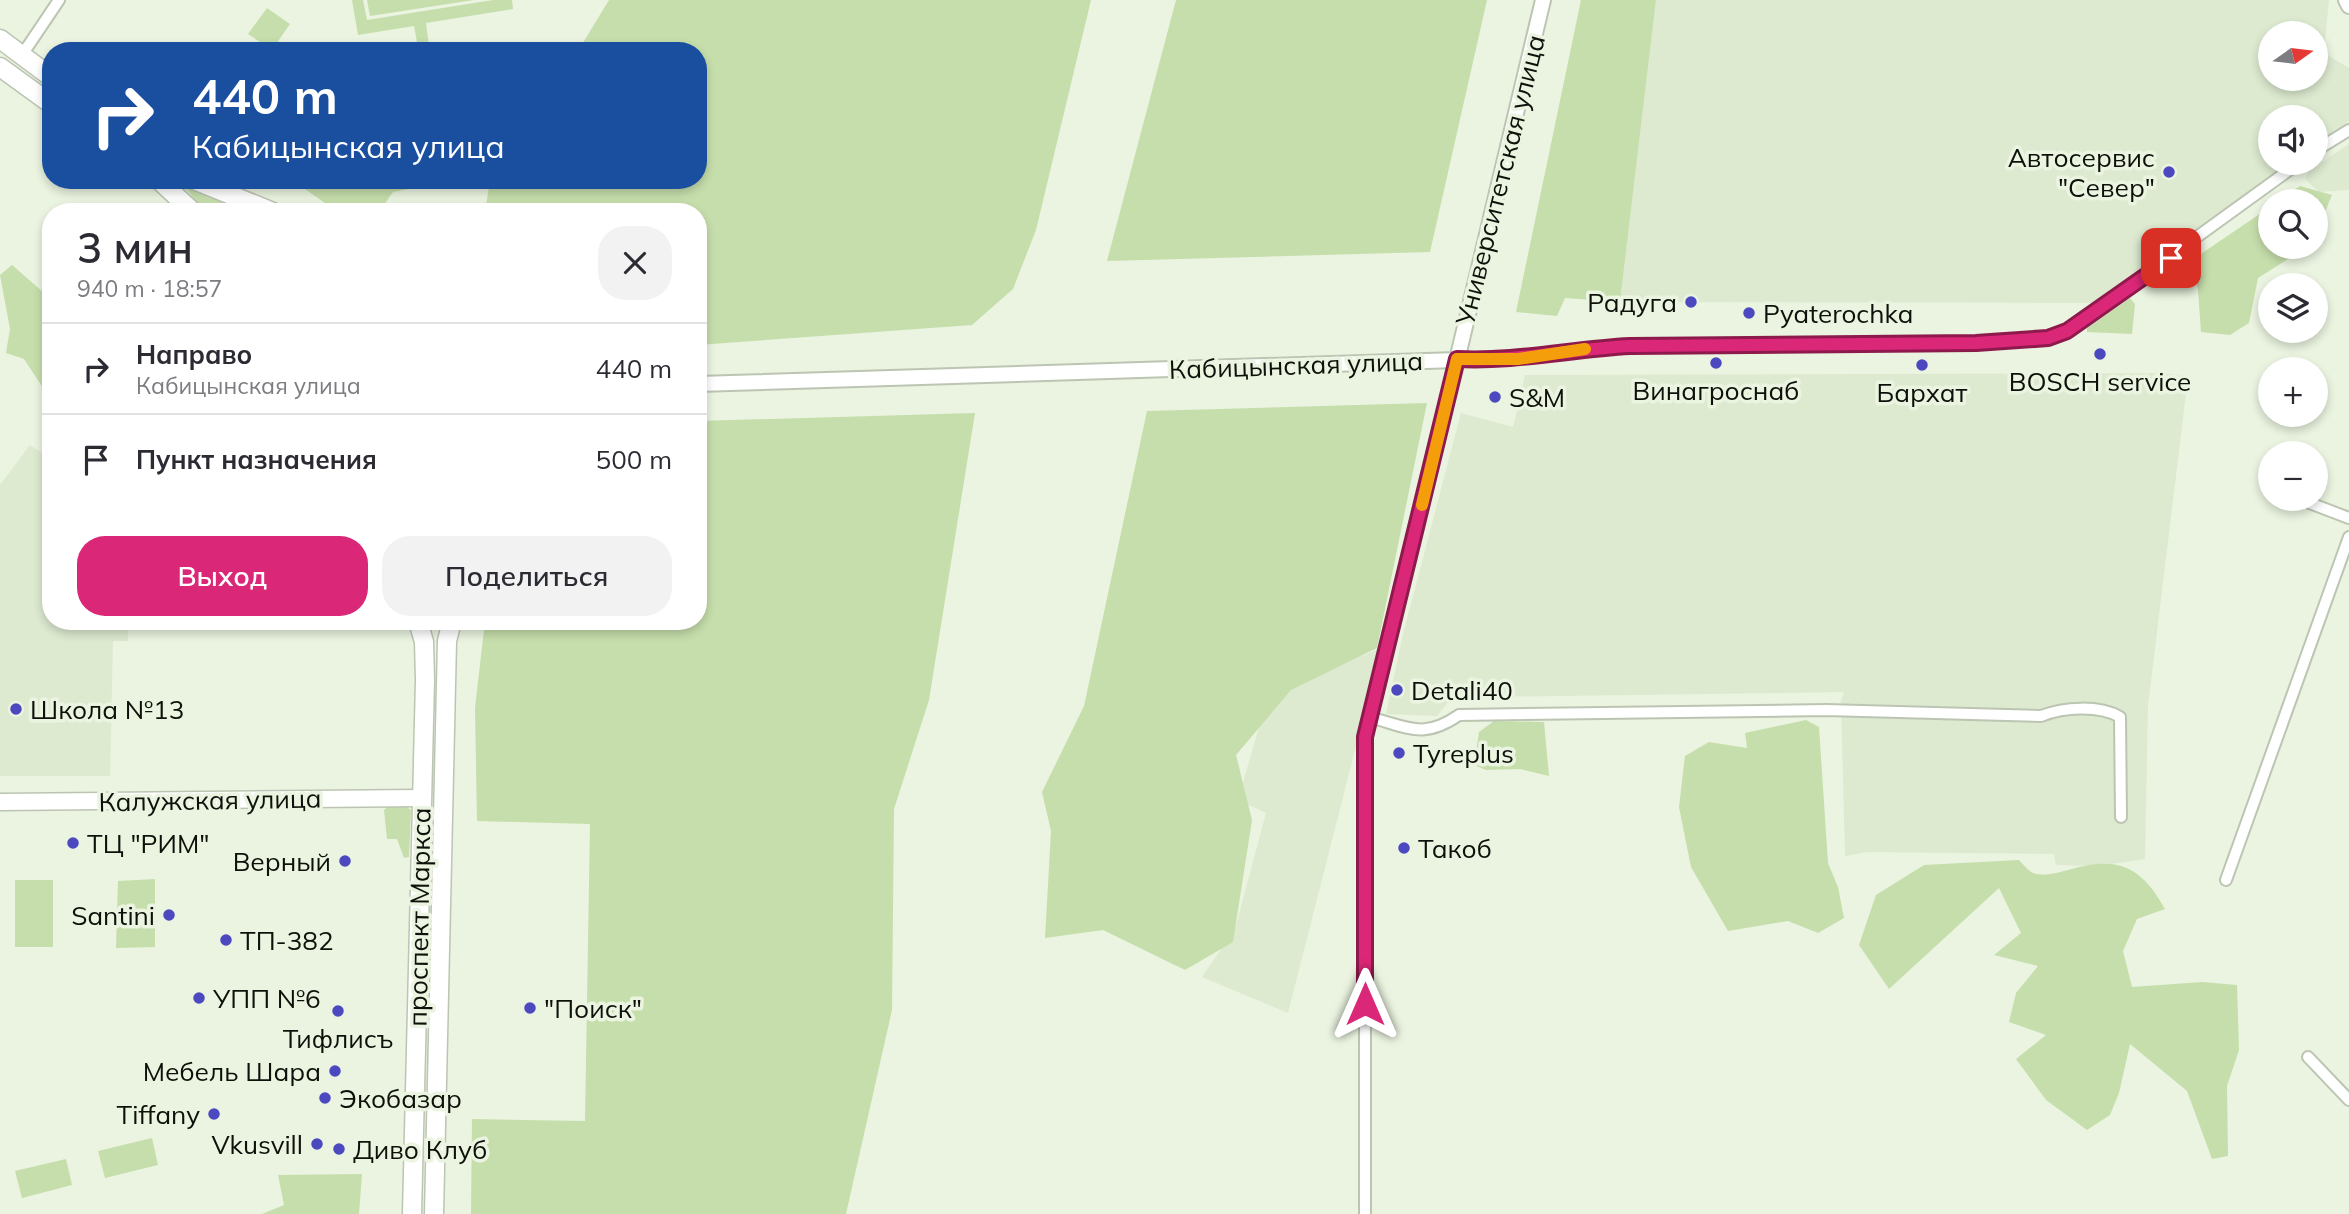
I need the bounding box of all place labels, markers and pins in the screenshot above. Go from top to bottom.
place label: Автосервис "Север" [2008,141,2155,204]
marker: Автосервис "Север" [2161,164,2177,180]
pin [2141,228,2201,288]
place label: Радуга [1587,286,1677,319]
marker: Радуга [1683,294,1699,310]
place label: Pyaterochka [1763,297,1913,330]
marker: Pyaterochka [1741,305,1757,321]
marker: BOSCH service [2092,346,2108,362]
marker: Винагроснаб [1708,355,1724,371]
marker: Бархат [1914,357,1930,373]
place label: BOSCH service [2009,365,2191,398]
place label: Винагроснаб [1633,374,1799,407]
place label: Бархат [1877,376,1968,409]
place label: S&M [1509,381,1565,414]
marker: S&M [1487,389,1503,405]
place label: Detali40 [1411,674,1513,707]
marker: Detali40 [1389,682,1405,698]
place label: Школа №13 [30,693,184,726]
marker: Школа №13 [8,701,24,717]
place label: Tyreplus [1413,737,1514,770]
marker: Tyreplus [1391,745,1407,761]
place label: ТЦ "РИМ" [87,827,209,860]
place label: Такоб [1418,832,1492,865]
marker: ТЦ "РИМ" [65,835,81,851]
marker: Такоб [1396,840,1412,856]
place label: Верный [233,845,331,878]
marker: Верный [337,853,353,869]
place label: Santini [71,899,155,932]
marker: Santini [161,907,177,923]
place label: ТП-382 [240,924,334,957]
marker: ТП-382 [218,932,234,948]
place label: УПП №6 [212,982,321,1015]
marker: УПП №6 [191,990,207,1006]
place label: "Поиск" [544,992,642,1025]
marker: "Поиск" [522,1000,538,1016]
marker: Тифлисъ [330,1003,346,1019]
place label: Тифлисъ [283,1022,393,1055]
place label: Мебель Шара [143,1055,321,1088]
marker: Мебель Шара [327,1063,343,1079]
place label: Экобазар [339,1082,462,1115]
marker: Экобазар [317,1090,333,1106]
place label: Tiffany [117,1098,200,1131]
marker: Tiffany [206,1106,222,1122]
place label: Vkusvill [211,1128,303,1161]
place label: Диво Клуб [353,1133,487,1166]
marker: Vkusvill [309,1136,325,1152]
marker: Диво Клуб [331,1141,347,1157]

